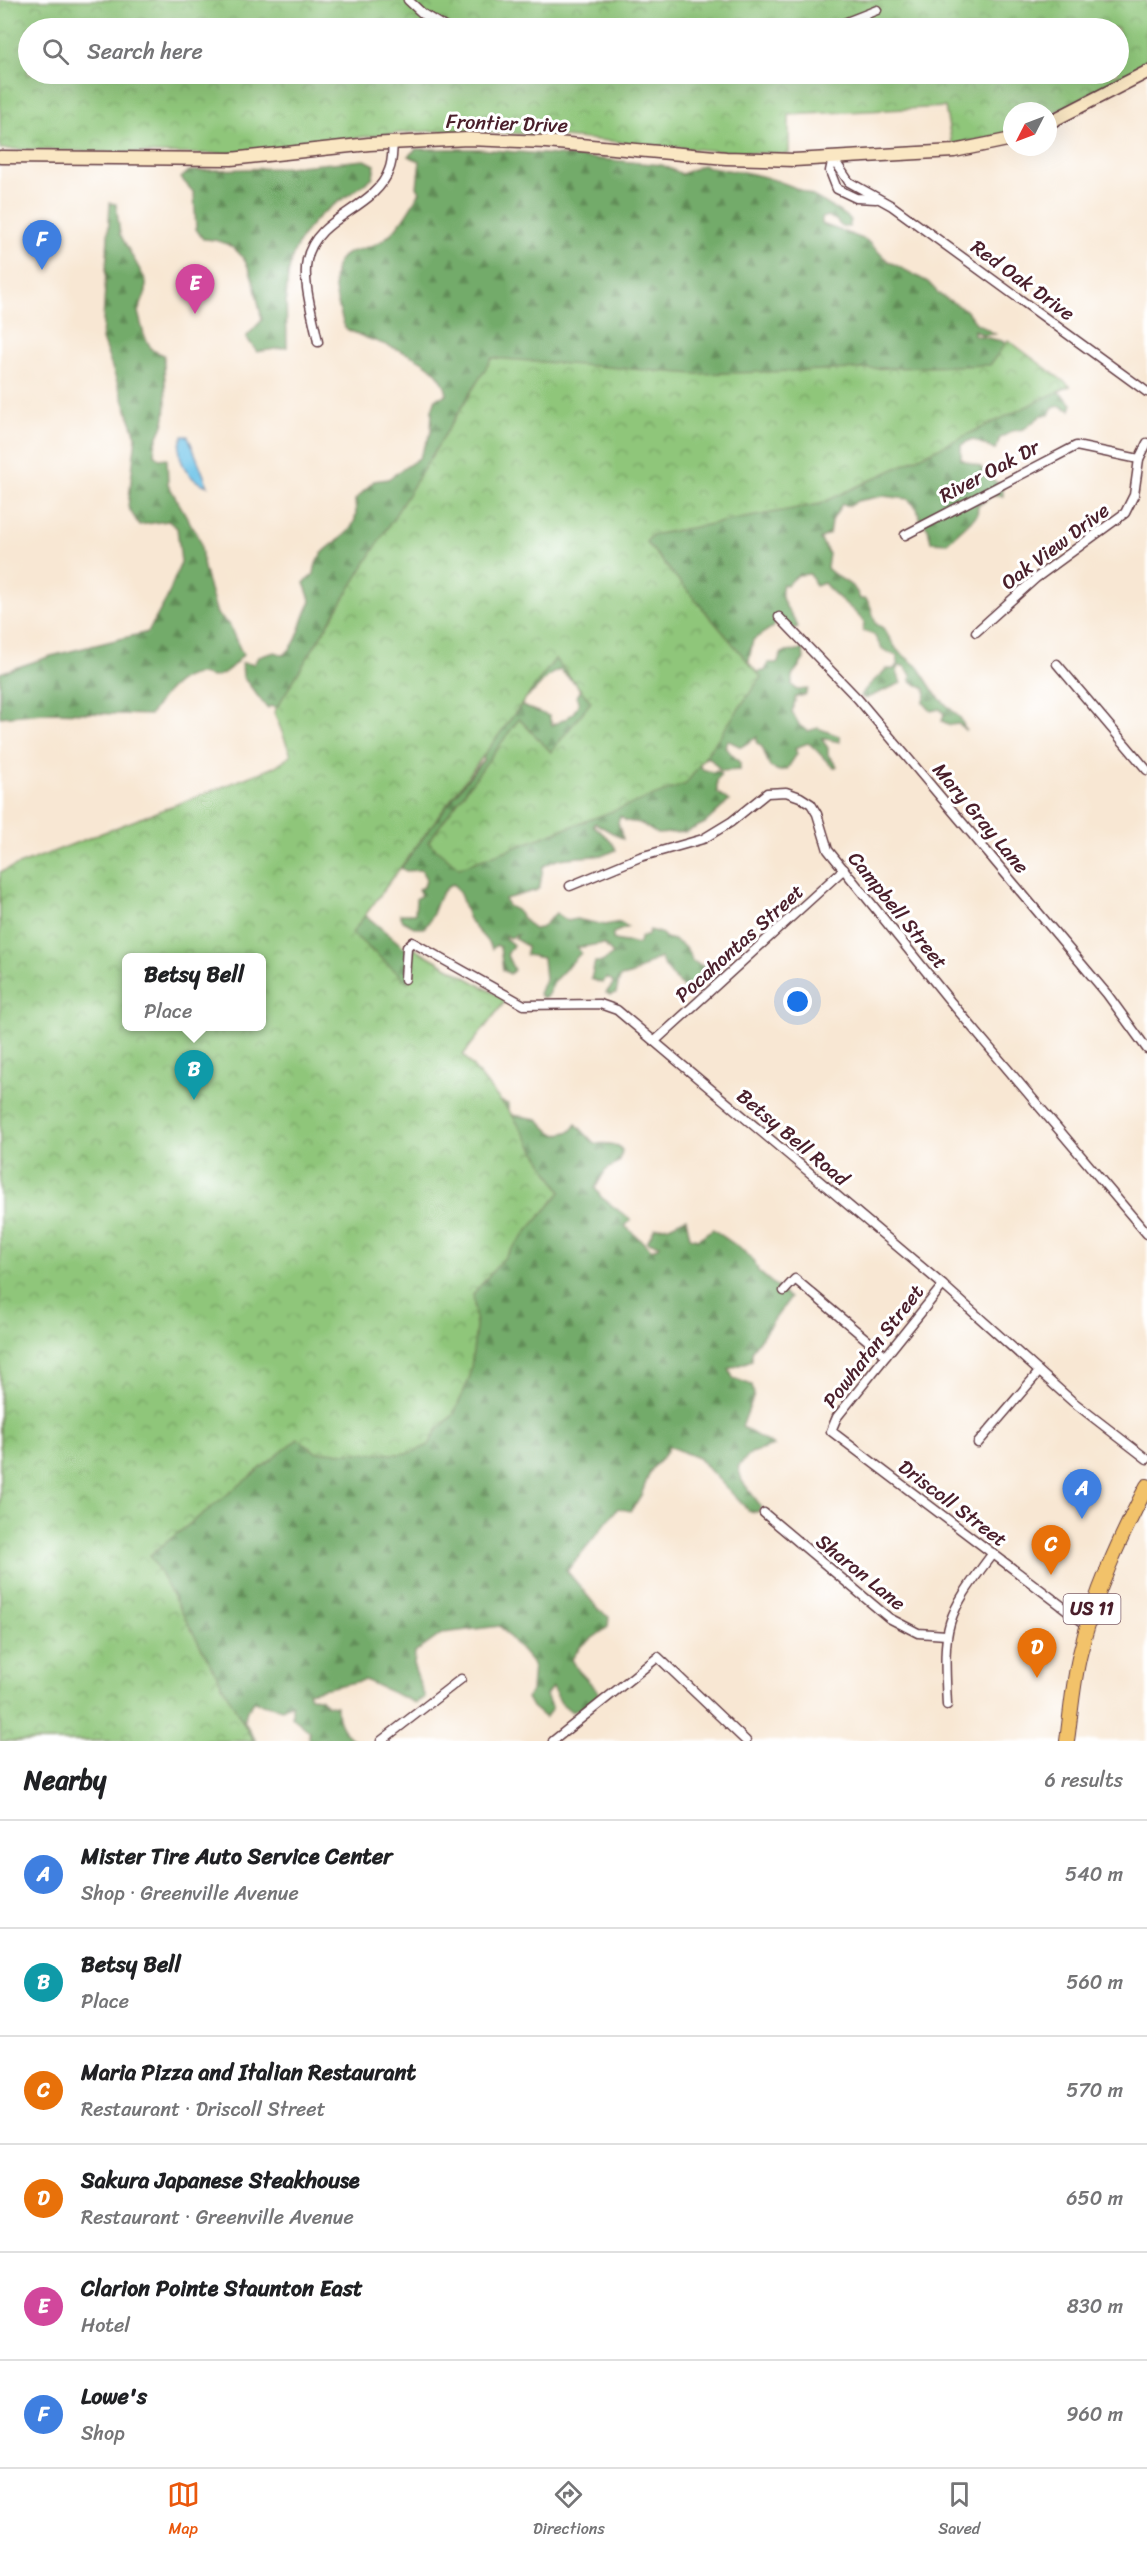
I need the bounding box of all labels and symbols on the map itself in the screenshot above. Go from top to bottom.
north arrow [1003,102,1057,156]
street label: Frontier Drive [445,104,569,143]
pin: F [22,220,62,270]
street label: Red Oak Drive [963,230,1082,330]
pin: E [176,264,214,314]
street label: River Oak Dr [933,429,1047,513]
street label: Oak View Drive [993,494,1117,599]
street label: Mary Gray Lane [923,755,1038,882]
street label: Campbell Street [839,843,957,978]
street label: Pocahontas Street [667,875,812,1011]
your location [783,987,812,1016]
pin: B [174,1050,214,1100]
street label: Betsy Bell Road [728,1079,858,1196]
street label: Powhatan Street [814,1276,933,1416]
street label: Driscoll Street [890,1450,1015,1557]
pin: A [1062,1470,1102,1519]
street label: Sharon Lane [808,1525,914,1620]
pin: C [1032,1526,1070,1575]
road number: US 11 [1064,1594,1120,1624]
pin: D [1018,1628,1056,1678]

